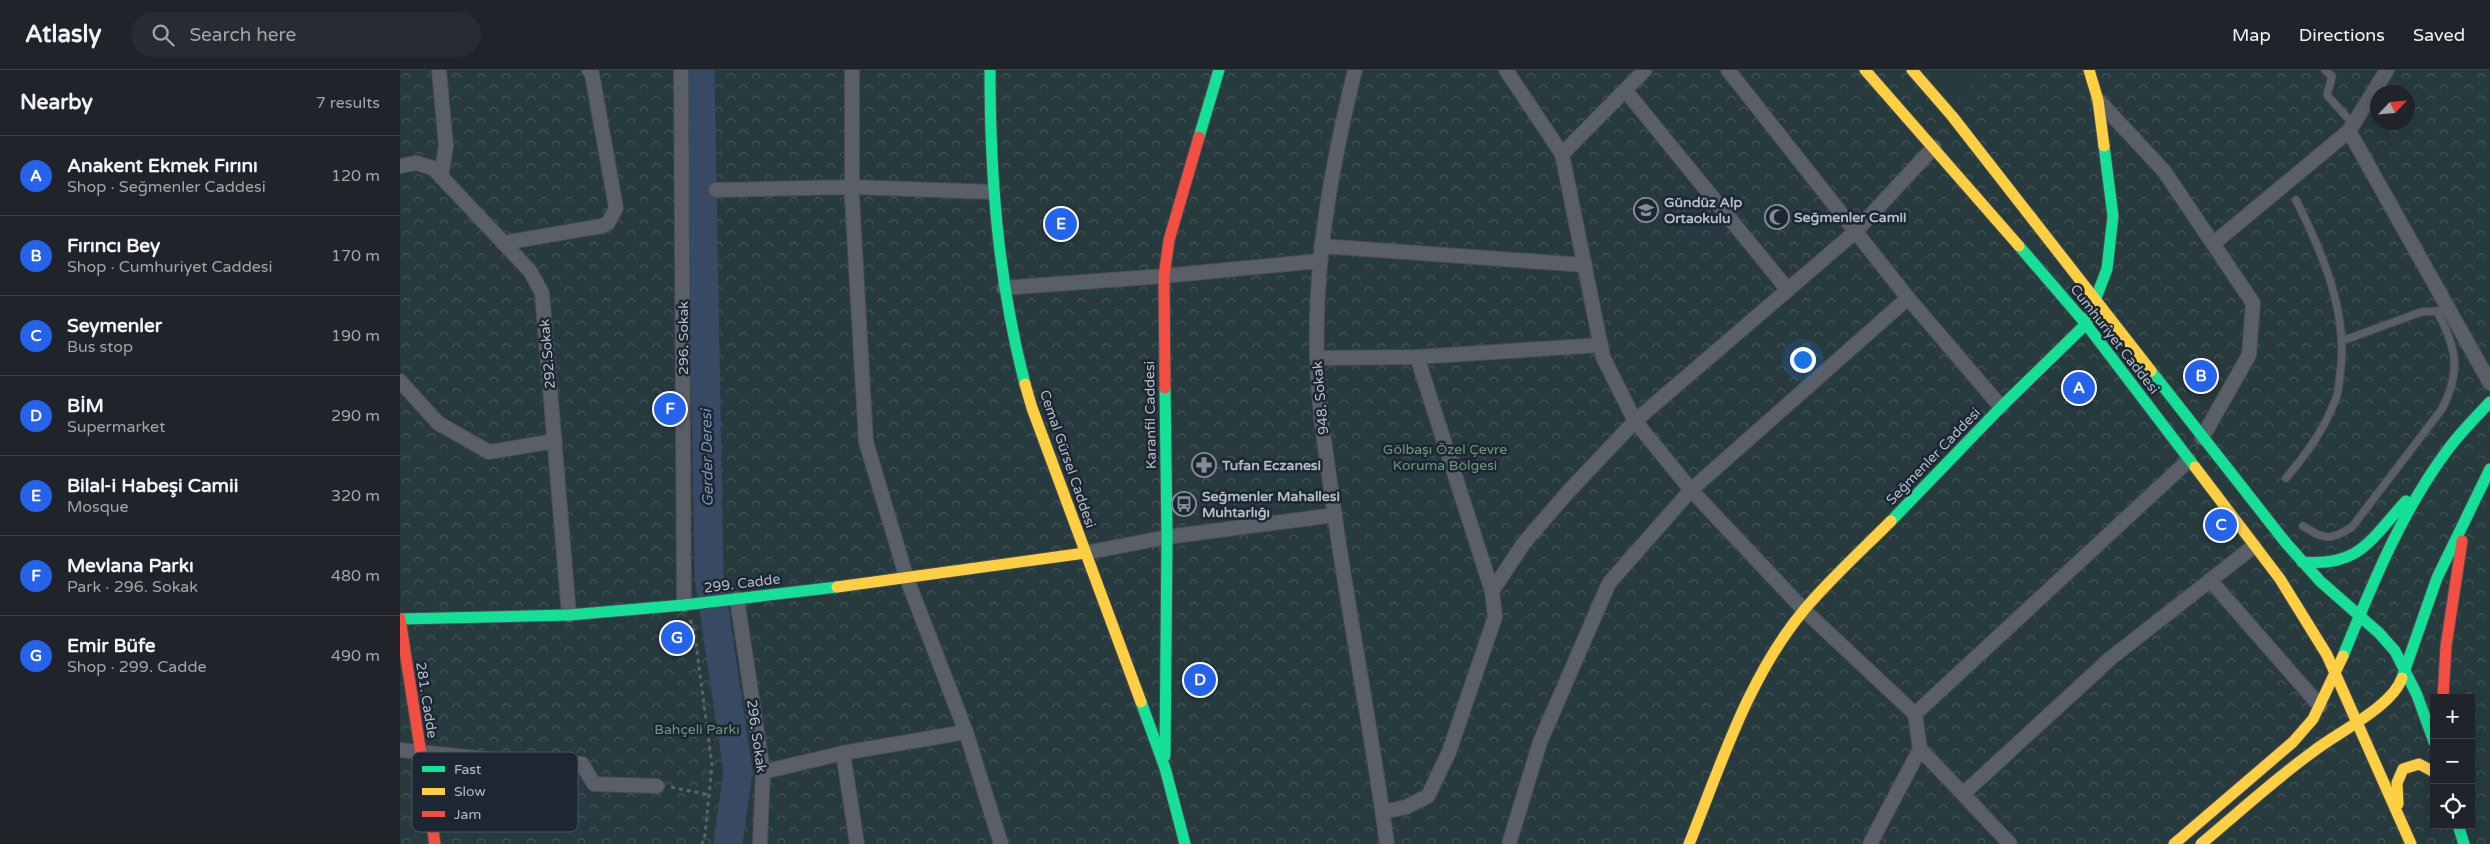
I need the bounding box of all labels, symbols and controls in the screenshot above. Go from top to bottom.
search box [131,12,481,57]
text: Atlasly [25,20,101,49]
icon: search [149,21,177,49]
text: Search here [189,24,296,46]
text: Map [2232,24,2271,46]
text: Directions [2299,24,2385,46]
text: Saved [2413,24,2465,46]
north arrow [2370,85,2415,130]
text: Nearby [20,90,93,115]
text: 7 results [316,93,380,113]
text: Anakent Ekmek Fırını [67,155,258,177]
text: A [30,166,42,186]
text: 120 m [331,166,380,186]
text: Shop · Seğmenler Caddesi [67,177,266,197]
place label: Gündüz Alp Ortaokulu [1664,194,1742,227]
school or university icon: Gündüz Alp Ortaokulu [1633,197,1659,223]
mosque icon: Seğmenler Camii [1764,204,1790,230]
pin: E [1045,205,1077,243]
place label: Seğmenler Camii [1794,209,1907,226]
text: Fırıncı Bey [67,235,160,257]
text: B [30,246,42,266]
text: 170 m [331,246,380,266]
text: Shop · Cumhuriyet Caddesi [67,257,273,277]
street label: Cumhuriyet Caddesi [2066,281,2163,398]
street label: 296. Sokak [675,301,692,375]
text: Seymenler [67,315,162,337]
street label: 292.Sokak [536,318,559,390]
text: C [30,326,42,346]
text: 190 m [331,326,380,346]
text: Bus stop [67,337,133,357]
your location [1790,347,1816,373]
pin: B [2185,357,2217,395]
street label: 948. Sokak [1309,360,1332,435]
street label: Karanfil Caddesi [1141,361,1160,469]
pin: A [2063,369,2095,407]
street label: Cemal Gürsel Caddesi [1036,388,1099,530]
pin: F [654,390,686,428]
text: BİM [67,395,104,417]
street label: Seğmenler Caddesi [1883,404,1984,508]
text: D [30,406,42,426]
text: 290 m [331,406,380,426]
water label: Gerder Deresi [697,407,717,507]
text: Supermarket [67,417,165,437]
park label: Gölbaşı Özel Çevre Koruma Bölgesi [1383,441,1507,474]
pharmacy icon: Tufan Eczanesi [1191,452,1217,478]
place label: Tufan Eczanesi [1221,457,1321,474]
text: Bilal-i Habeşi Camii [67,475,239,497]
text: E [31,486,41,506]
text: 320 m [331,486,380,506]
place label: Seğmenler Mahallesi Muhtarlığı [1202,488,1340,521]
bus stop icon: Seğmenler Mahallesi Muhtarlığı [1171,491,1197,517]
text: Mosque [67,497,129,517]
pin: C [2205,506,2237,544]
text: Mevlana Parkı [67,555,194,577]
text: F [31,566,41,586]
text: 480 m [331,566,380,586]
street label: 299. Cadde [703,570,781,597]
text: Park · 296. Sokak [67,577,198,597]
pin: G [661,619,693,657]
text: Emir Büfe [67,635,155,657]
text: G [30,646,42,666]
text: 490 m [331,646,380,666]
text: Shop · 299. Cadde [67,657,207,677]
street label: 281. Cadde [412,661,441,739]
pin: D [1184,661,1216,699]
map controls [2430,694,2475,829]
button: + [2430,694,2475,739]
street label: 296. Sokak [743,698,770,774]
park label: Bahçeli Parkı [654,721,740,738]
button: − [2430,739,2475,784]
legend [412,752,578,832]
text: Fast [454,761,482,778]
text: Slow [454,783,486,800]
button: locate [2430,784,2475,829]
text: Jam [454,806,481,823]

